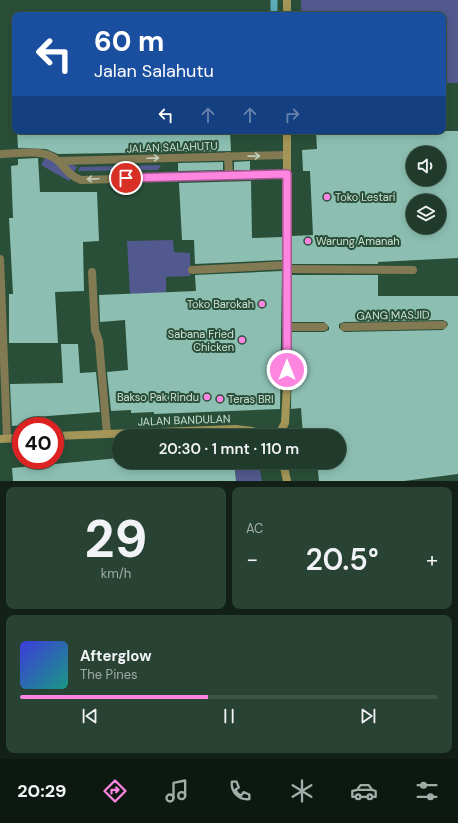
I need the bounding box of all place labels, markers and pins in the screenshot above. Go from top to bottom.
pin [109,161,143,195]
place label: Toko Lestari [335,190,395,204]
marker: Toko Lestari [322,192,332,202]
place label: Warung Amanah [316,234,400,248]
marker: Warung Amanah [303,236,313,246]
place label: Toko Barokah [187,297,254,311]
marker: Toko Barokah [257,299,267,309]
place label: Sabana Fried Chicken [168,327,234,354]
marker: Sabana Fried Chicken [237,335,247,345]
place label: Bakso Pak Rindu [117,390,199,404]
marker: Bakso Pak Rindu [202,392,212,402]
place label: Teras BRI [228,392,274,406]
marker: Teras BRI [215,394,225,404]

